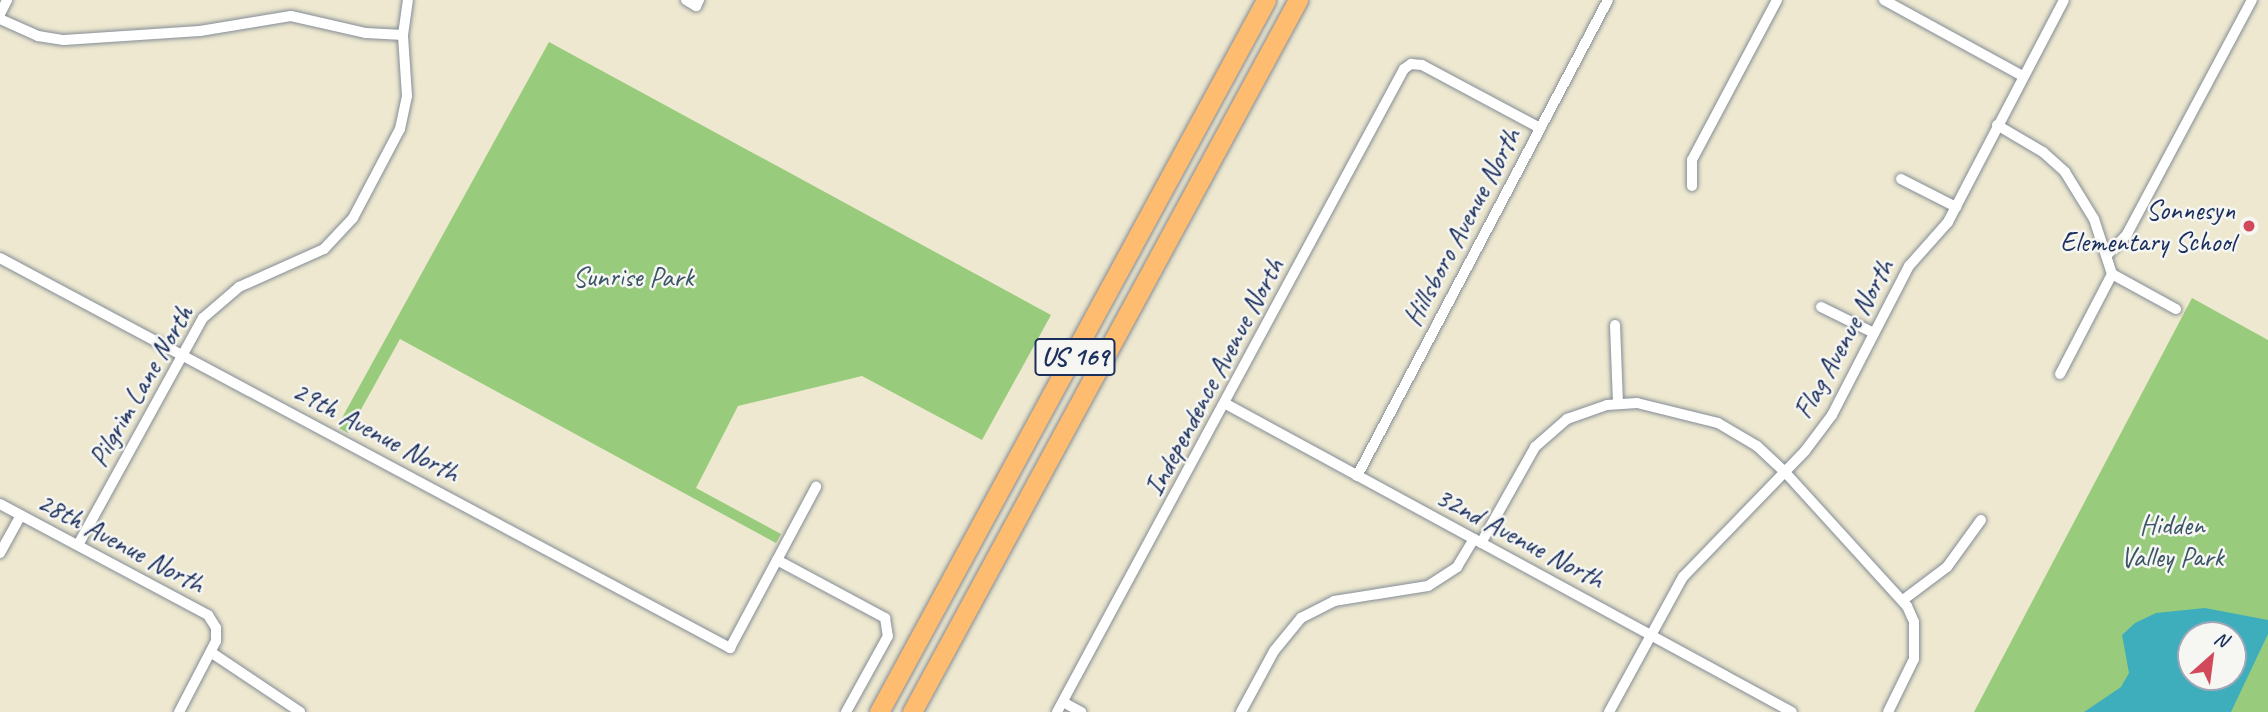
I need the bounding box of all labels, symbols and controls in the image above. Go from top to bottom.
street label: Hillsboro Avenue North [1396,122,1528,332]
place label: Sonnesyn Elementary School [2060,193,2235,259]
marker: Sonnesyn Elementary School [2241,218,2257,234]
street label: Independence Avenue North [1137,252,1291,502]
street label: Flag Avenue North [1786,254,1902,424]
park label: Sunrise Park [572,260,694,294]
street label: Pilgrim Lane North [81,299,201,473]
road number: US 169 [1033,334,1117,380]
street label: 29th Avenue North [287,374,465,490]
street label: 32nd Avenue North [1430,480,1610,596]
street label: 28th Avenue North [32,485,210,601]
park label: Hidden Valley Park [2120,508,2224,574]
north arrow [2177,621,2247,691]
text: N [2210,626,2232,653]

